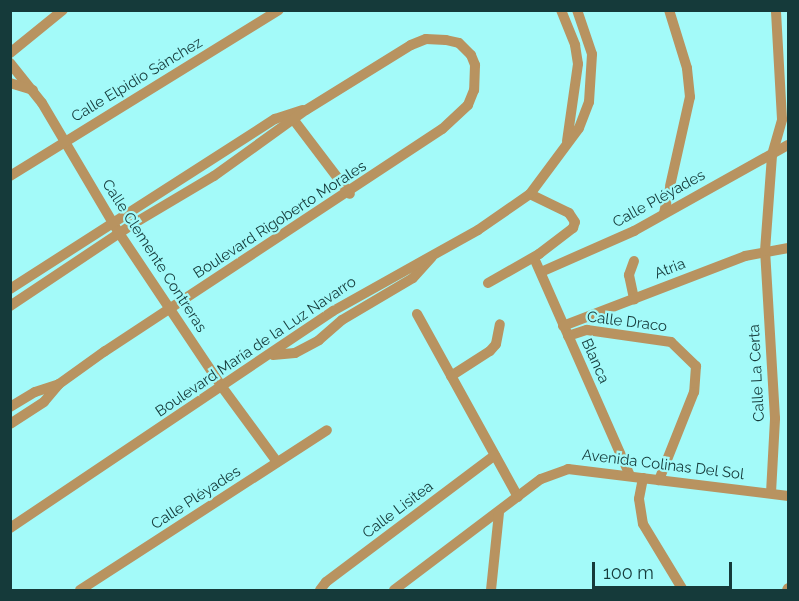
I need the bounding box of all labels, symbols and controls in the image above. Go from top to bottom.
street label: Calle Elpidio Sánchez [68,34,206,126]
street label: Boulevard Rigoberto Morales [190,157,370,283]
street label: Calle Pléyades [610,166,708,232]
street label: Calle Clemente Contreras [98,176,210,336]
street label: Atria [652,255,688,283]
street label: Boulevard María de la Luz Navarro [152,273,360,421]
street label: Calle Draco [586,308,668,336]
street label: Calle La Certa [745,324,769,422]
street label: Blanca [577,336,613,386]
street label: Avenida Colinas Del Sol [581,446,745,484]
street label: Calle Pléyades [148,462,244,534]
street label: Calle Lisitea [359,478,437,542]
scale bar [595,550,734,588]
text: 100 m [603,562,654,583]

